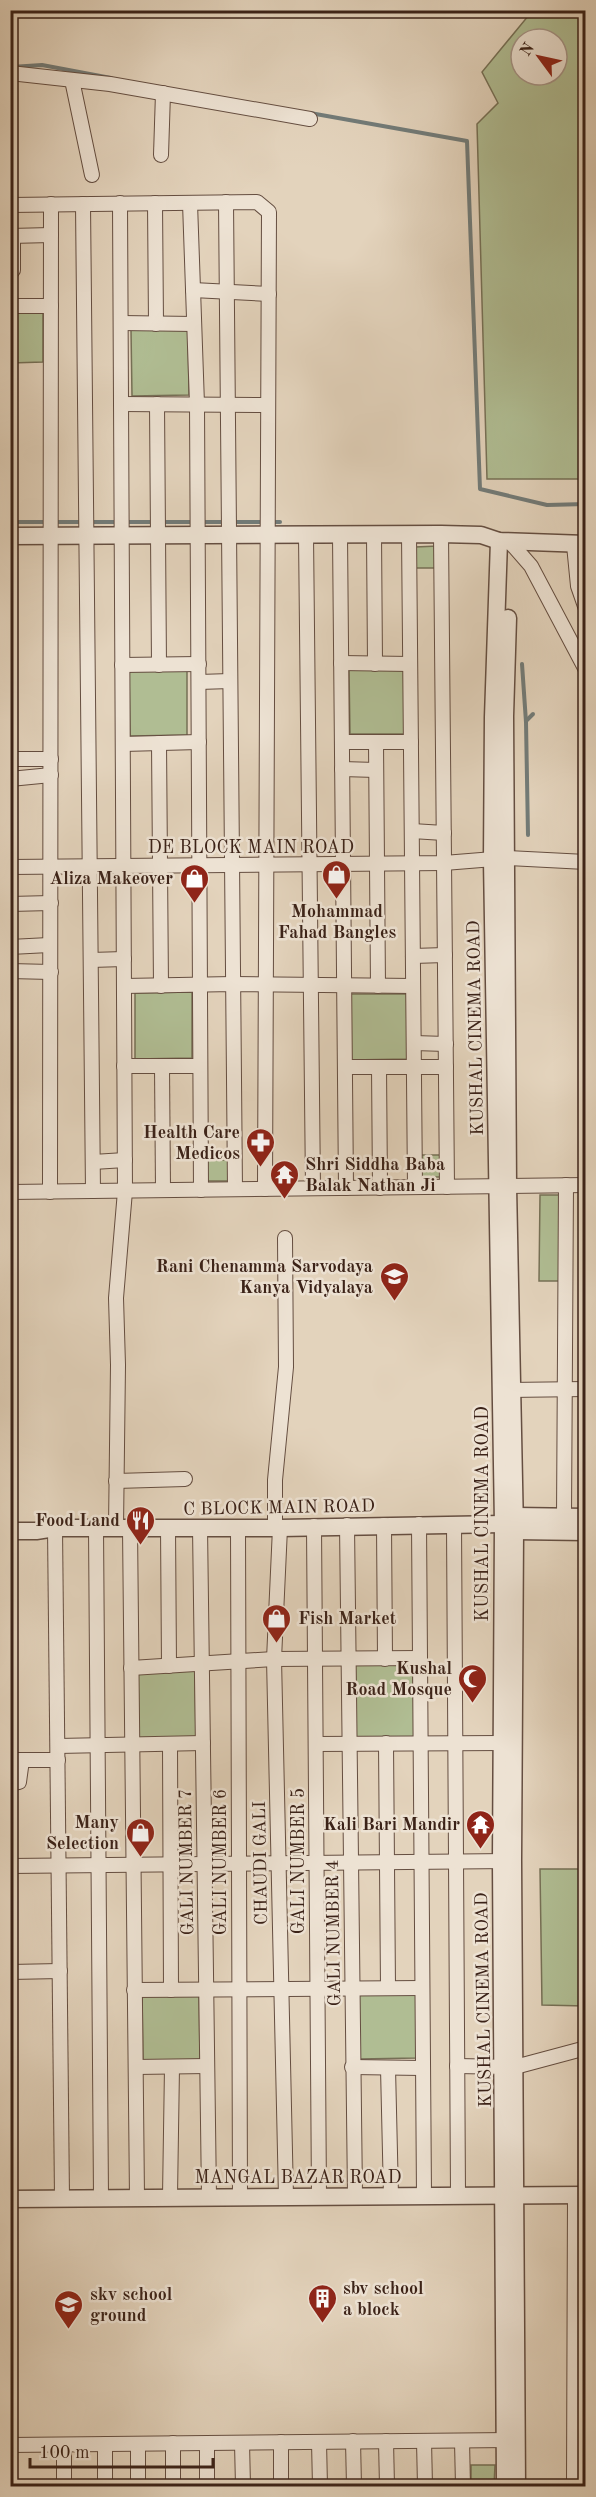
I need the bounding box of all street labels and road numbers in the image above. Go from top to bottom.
street label: DE BLOCK MAIN ROAD [148,839,354,857]
street label: KUSHAL CINEMA ROAD [465,920,487,1136]
street label: KUSHAL CINEMA ROAD [474,1406,492,1622]
street label: C BLOCK MAIN ROAD [183,1497,375,1519]
street label: GALI NUMBER 5 [290,1788,308,1934]
street label: GALI NUMBER 7 [177,1789,197,1935]
street label: GALI NUMBER 6 [212,1789,230,1935]
street label: CHAUDI GALI [251,1801,271,1925]
street label: GALI NUMBER 4 [324,1860,344,2006]
street label: KUSHAL CINEMA ROAD [473,1892,495,2108]
street label: MANGAL BAZAR ROAD [195,2169,402,2187]

